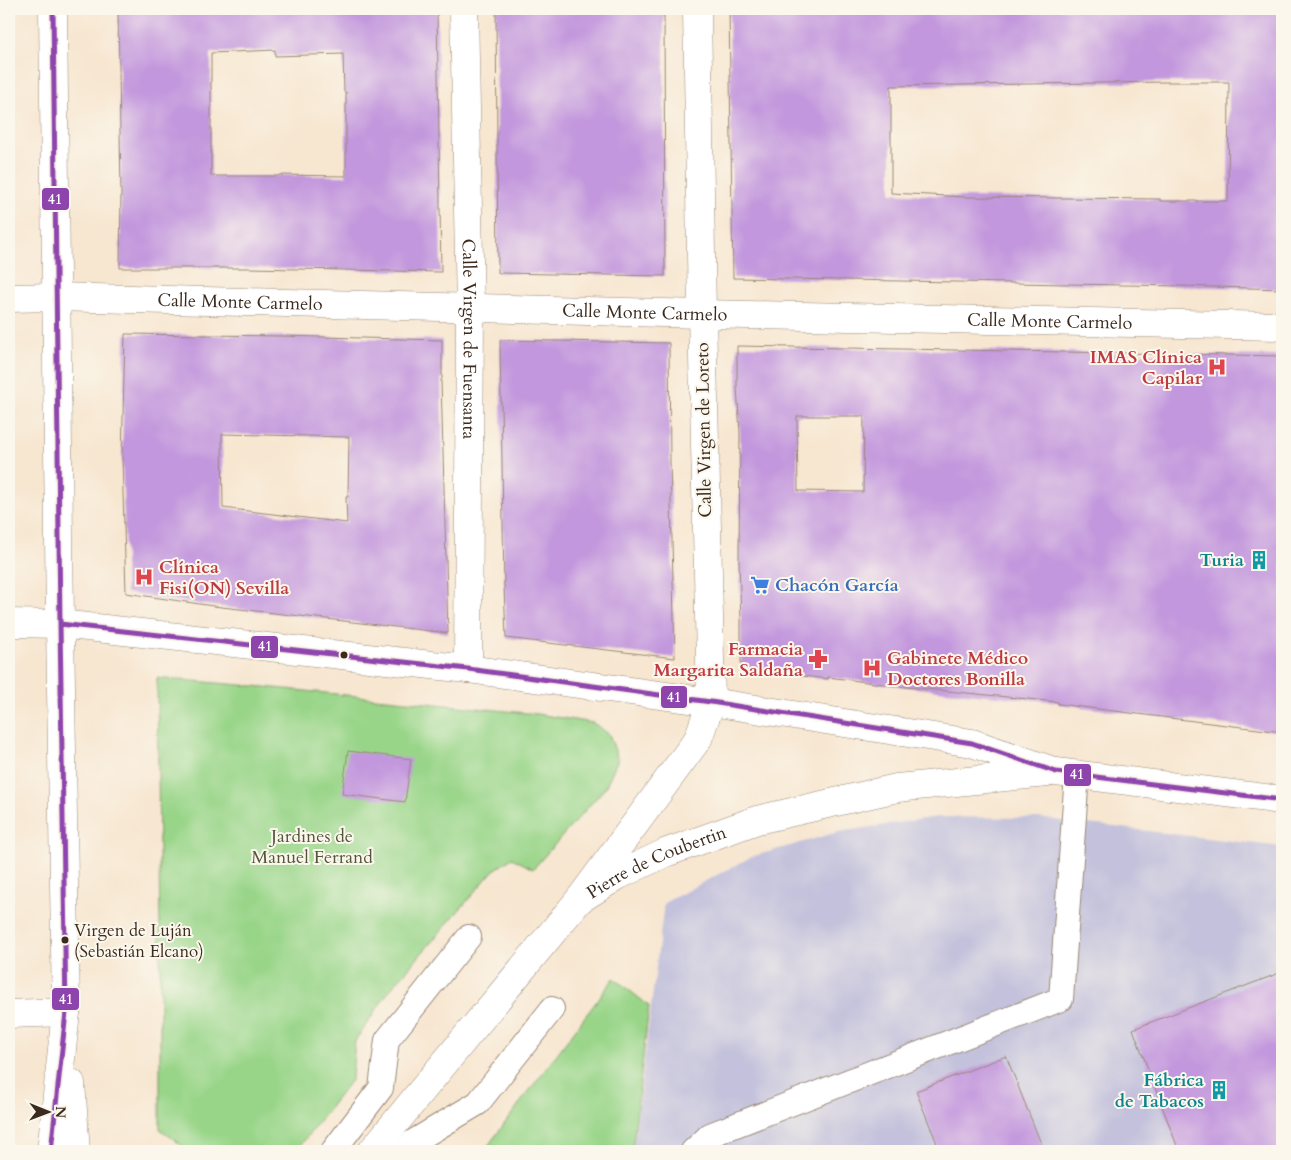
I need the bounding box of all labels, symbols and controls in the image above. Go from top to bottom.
line badge: 41 [41,187,70,211]
text: 41 [48,190,62,209]
street label: Calle Virgen de Fuensanta [456,238,483,440]
street label: Calle Monte Carmelo [157,287,323,317]
street label: Calle Monte Carmelo [562,298,728,327]
street label: Calle Monte Carmelo [967,307,1133,335]
street label: Calle Virgen de Loreto [690,342,718,518]
place label: IMAS Clínica Capilar [1090,345,1203,391]
hospital icon: IMAS Clínica Capilar [1206,356,1228,378]
place label: Turia [1199,548,1244,573]
building icon: Turia [1248,549,1270,571]
place label: Clínica Fisi(ON) Sevilla [159,555,289,601]
hospital icon: Clínica Fisi(ON) Sevilla [133,566,155,588]
place label: Chacón García [775,573,899,598]
supermarket icon: Chacón García [749,574,771,596]
line badge: 41 [250,635,279,659]
text: 41 [258,637,272,656]
place label: Farmacia Margarita Saldaña [653,637,803,683]
place label: Gabinete Médico Doctores Bonilla [887,646,1028,692]
pharmacy icon: Farmacia Margarita Saldaña [807,648,829,670]
unlabelled marker [339,650,349,660]
hospital icon: Gabinete Médico Doctores Bonilla [861,657,883,679]
line badge: 41 [660,685,688,709]
text: 41 [667,688,681,707]
line badge: 41 [1063,763,1092,787]
text: 41 [1070,765,1084,784]
street label: Pierre de Coubertin [582,819,730,905]
park label: Jardines de Manuel Ferrand [251,824,373,870]
place label: Virgen de Luján (Sebastián Elcano) [74,919,204,963]
marker: Virgen de Luján (Sebastián Elcano) [60,935,70,945]
line badge: 41 [51,987,80,1011]
text: 41 [59,990,73,1009]
place label: Fábrica de Tabacos [1115,1068,1204,1114]
building icon: Fábrica de Tabacos [1208,1079,1230,1101]
north arrow [22,1088,72,1138]
text: N [51,1106,70,1118]

